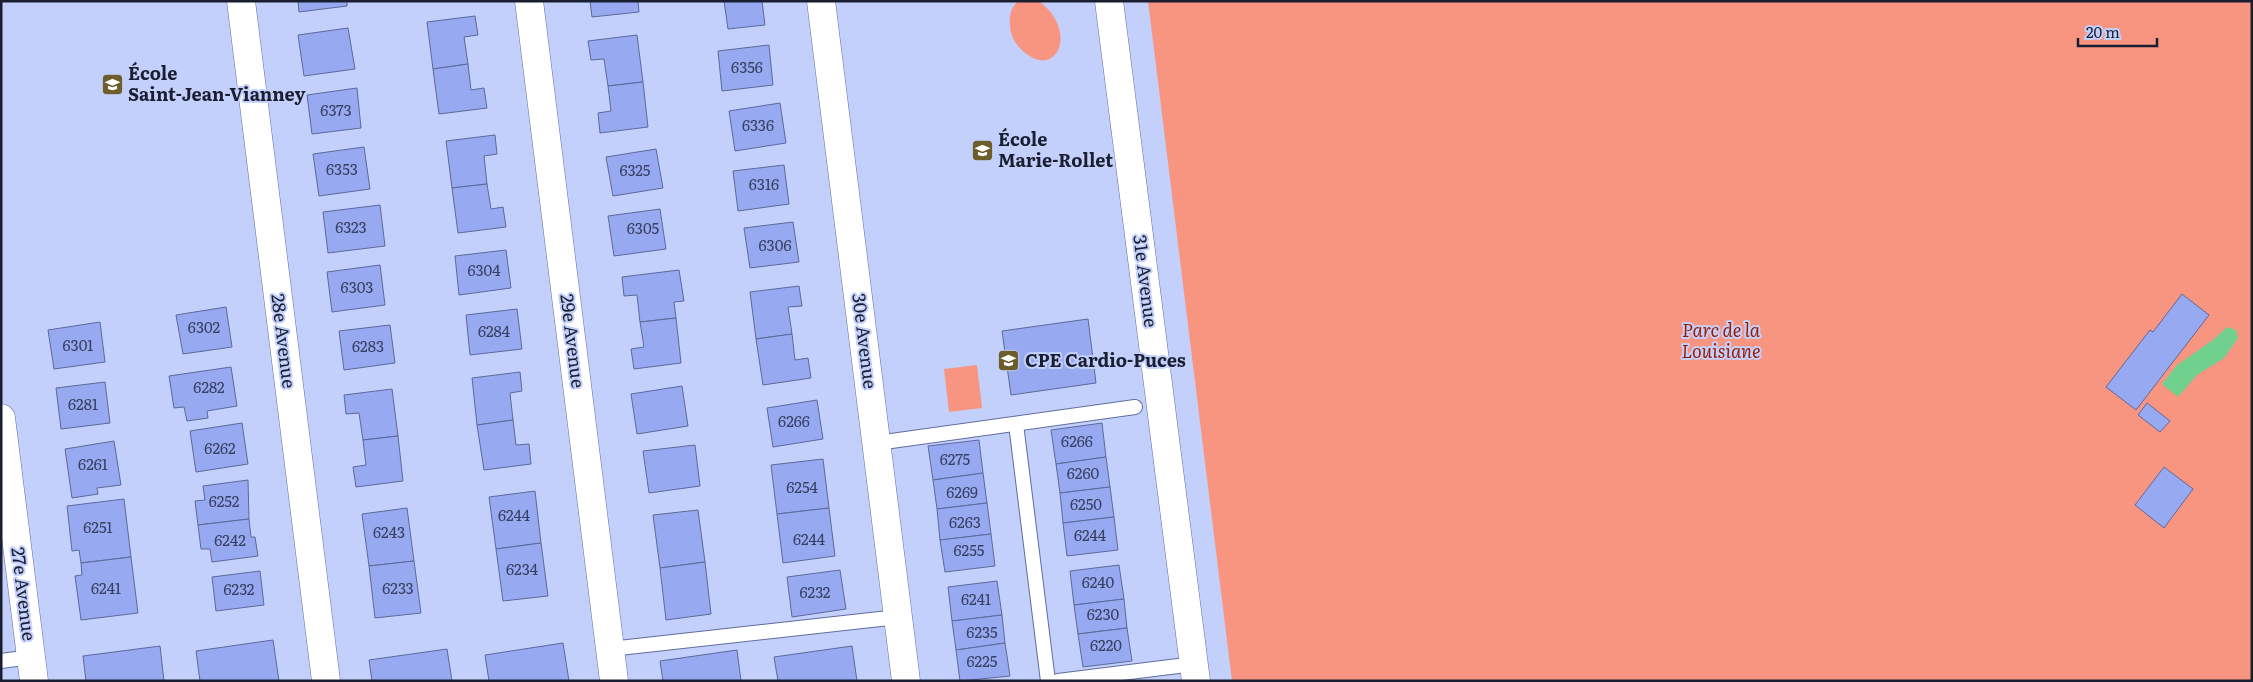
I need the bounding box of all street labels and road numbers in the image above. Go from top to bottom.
street label: 31e Avenue [1127,233,1166,329]
street label: 30e Avenue [846,291,885,390]
street label: 28e Avenue [265,292,304,390]
street label: 29e Avenue [554,292,593,389]
street label: 27e Avenue [5,545,44,642]

